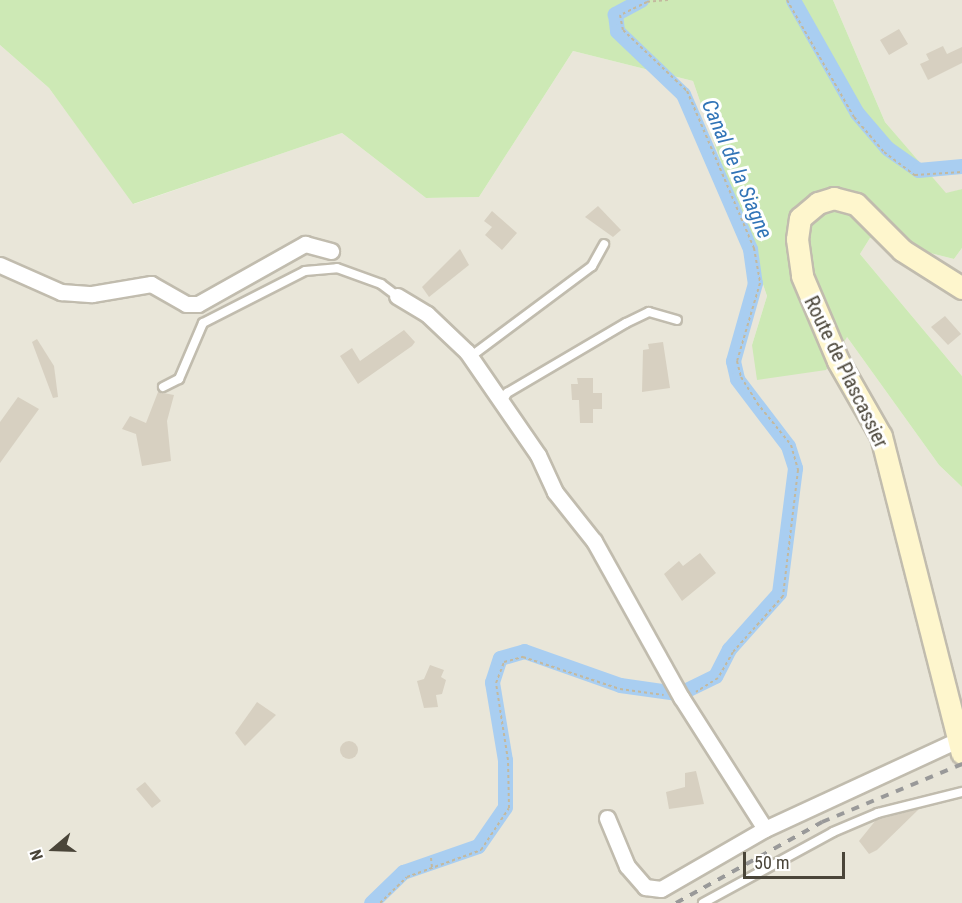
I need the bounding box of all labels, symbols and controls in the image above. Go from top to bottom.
water label: Canal de la Siagne [696,96,778,242]
street label: Route de Plascassier [799,292,893,452]
north arrow [24,819,84,879]
scale bar [746,840,848,878]
text: N [26,847,47,863]
text: 50 m [754,852,789,873]

